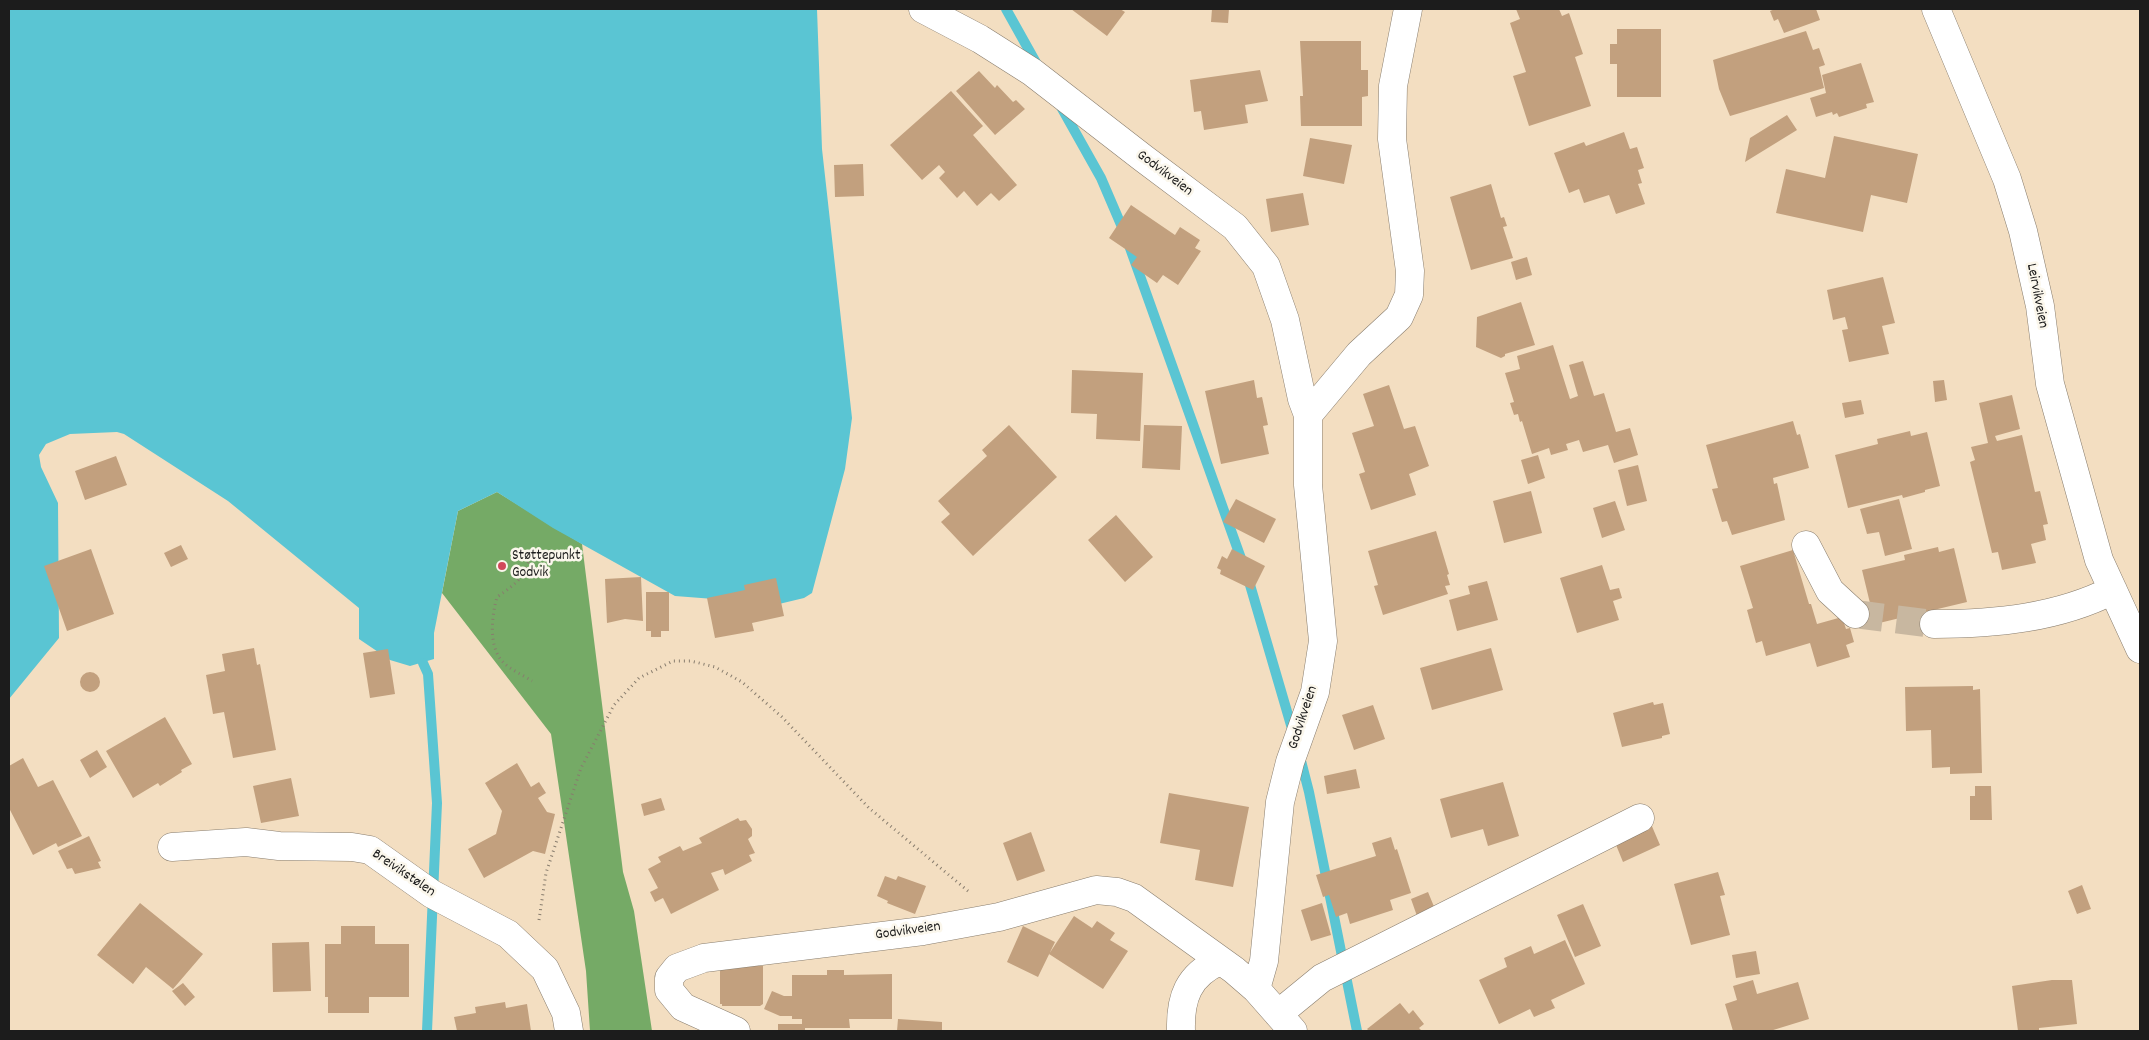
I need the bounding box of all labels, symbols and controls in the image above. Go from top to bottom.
street label: Godvikveien [1132,147,1196,201]
street label: Leirvikveien [2021,262,2051,330]
place label: Støttepunkt Godvik [512,548,580,583]
marker: Støttepunkt Godvik [496,560,508,572]
street label: Godvikveien [1285,684,1323,752]
street label: Breivikstølen [368,846,438,902]
street label: Godvikveien [874,919,942,945]

